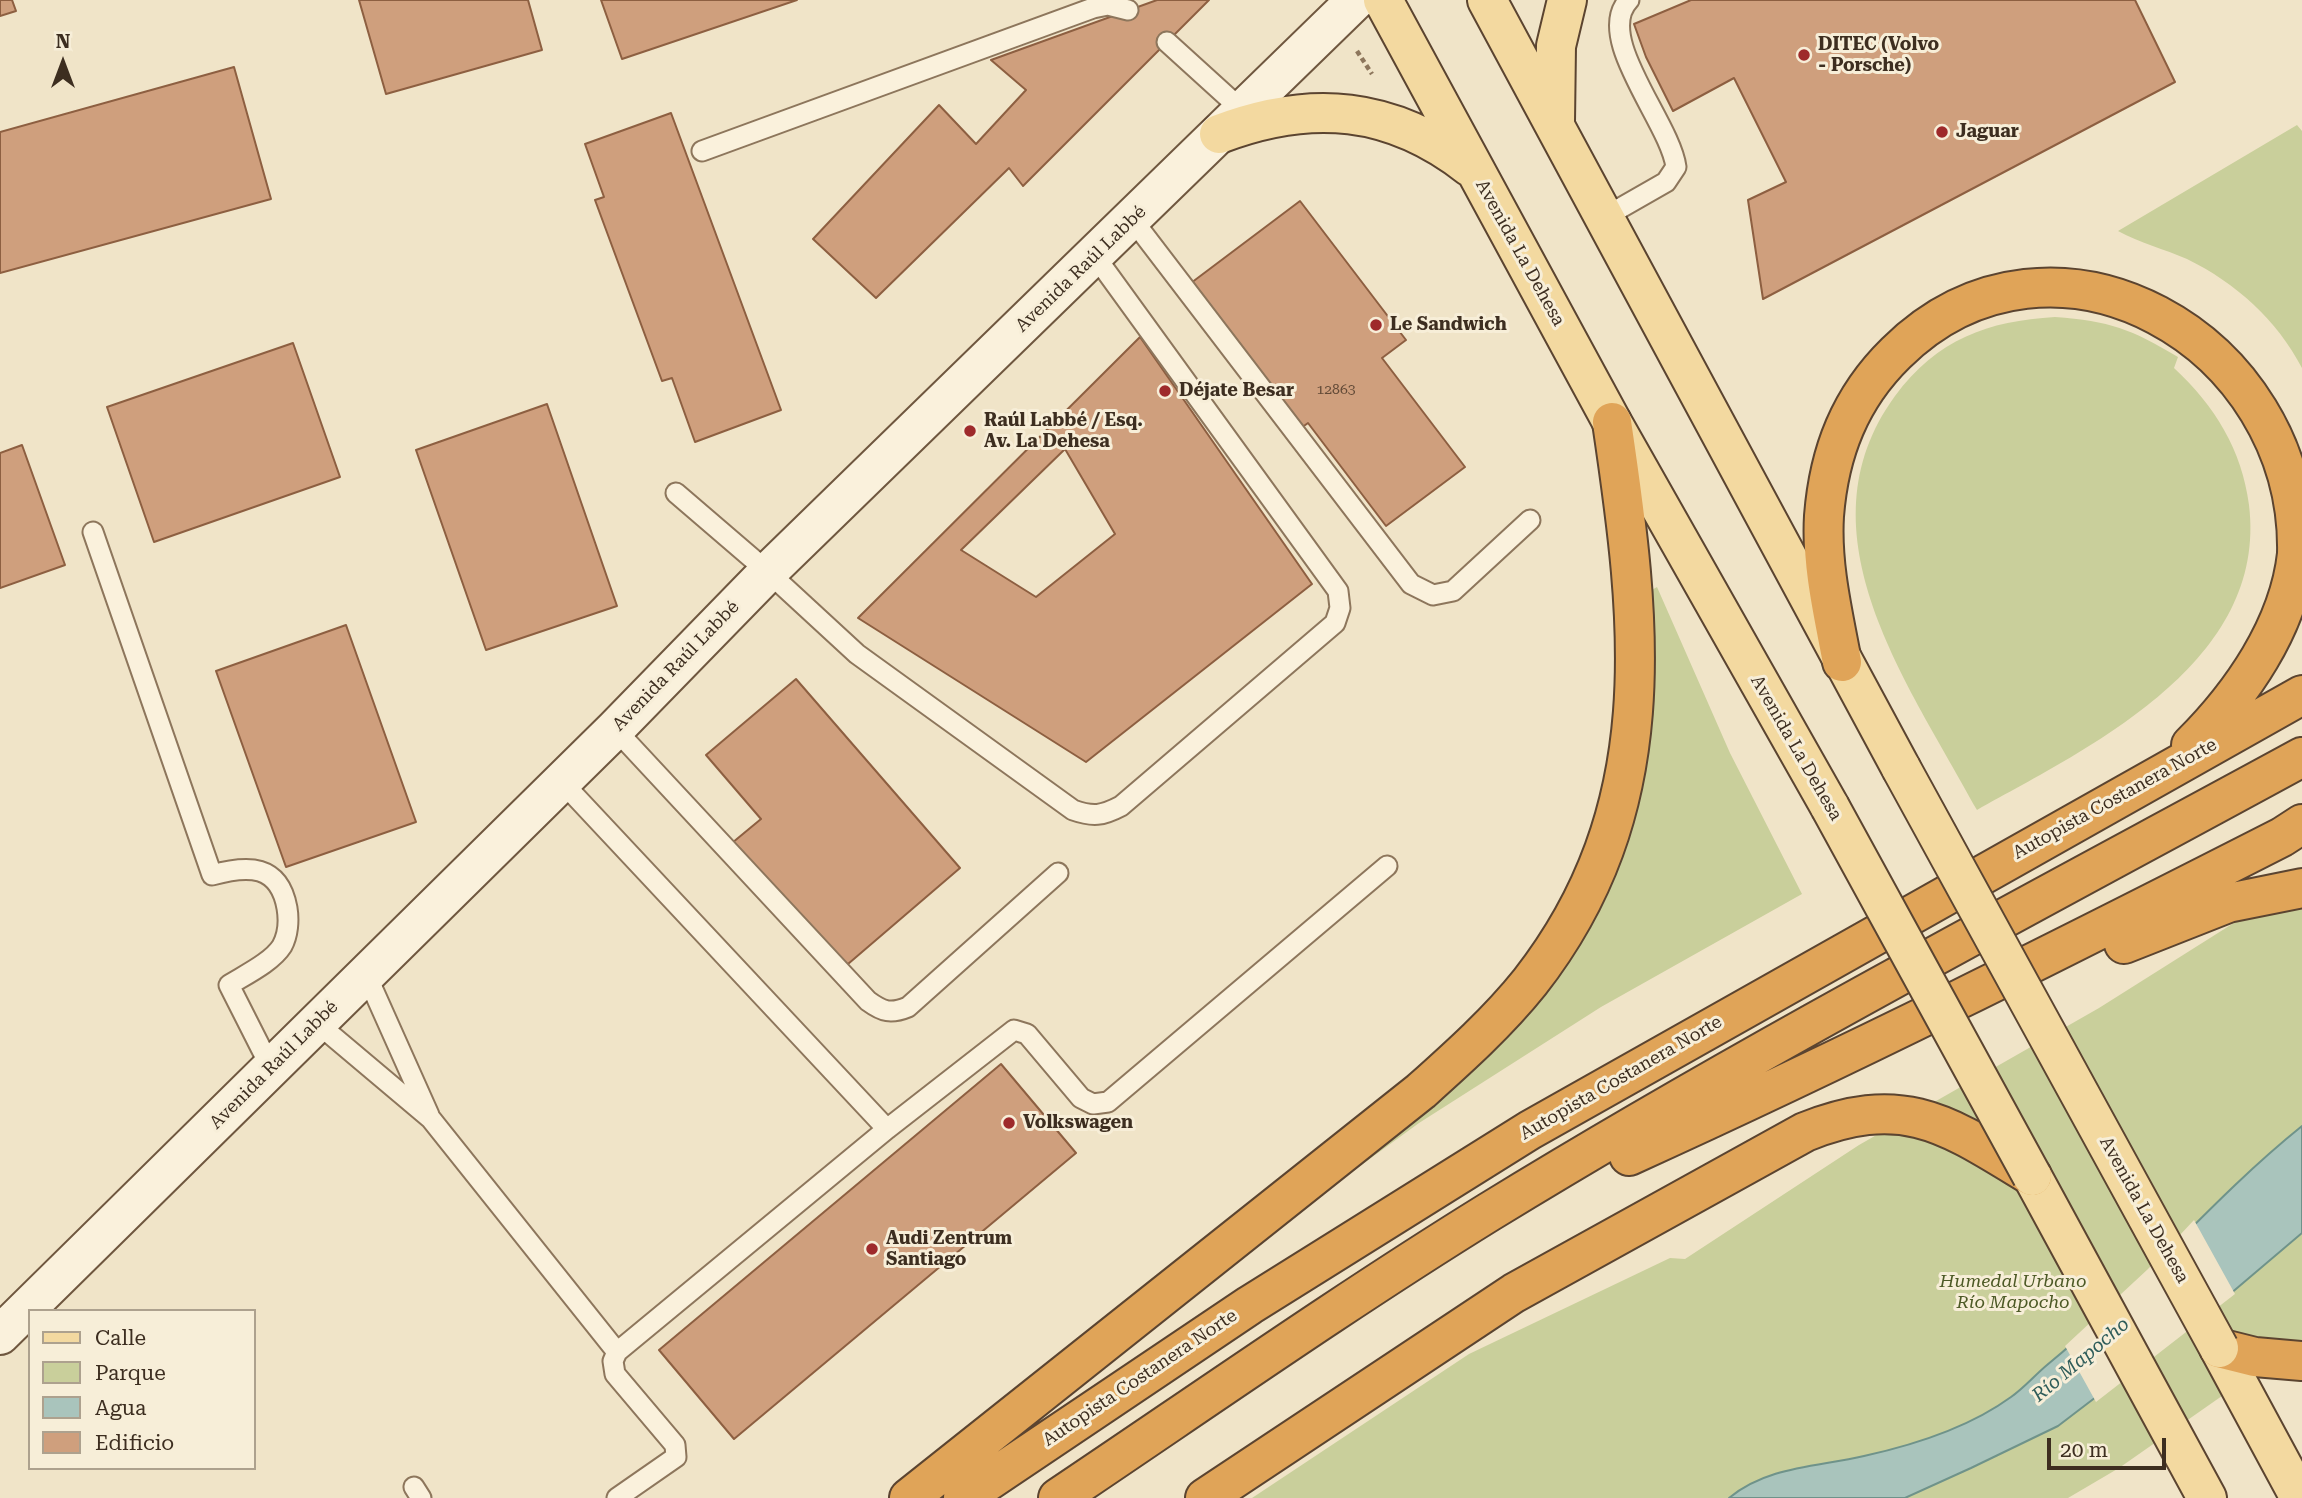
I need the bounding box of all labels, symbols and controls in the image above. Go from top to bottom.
north arrow [28,28,98,98]
text: N [56,30,70,53]
place label: DITEC (Volvo - Porsche) [1818,34,1939,76]
marker: DITEC (Volvo - Porsche) [1796,47,1812,63]
place label: Jaguar [1956,121,2019,143]
marker: Jaguar [1934,124,1950,140]
street label: Avenida La Dehesa [1471,176,1569,330]
street label: Avenida Raúl Labbé [1011,201,1151,337]
place label: Le Sandwich [1390,314,1507,336]
marker: Le Sandwich [1368,317,1384,333]
place label: Déjate Besar [1179,380,1294,402]
house number: 12863 [1316,382,1356,398]
marker: Déjate Besar [1157,383,1173,399]
place label: Raúl Labbé / Esq. Av. La Dehesa [984,410,1143,452]
marker: Raúl Labbé / Esq. Av. La Dehesa [962,423,978,439]
street label: Avenida Raúl Labbé [608,596,744,736]
street label: Avenida La Dehesa [1746,671,1846,825]
street label: Autopista Costanera Norte [2009,734,2221,864]
street label: Avenida Raúl Labbé [205,996,343,1134]
street label: Autopista Costanera Norte [1516,1011,1726,1145]
place label: Volkswagen [1023,1112,1133,1134]
marker: Volkswagen [1001,1115,1017,1131]
street label: Avenida La Dehesa [2095,1133,2193,1287]
place label: Audi Zentrum Santiago [886,1228,1012,1270]
marker: Audi Zentrum Santiago [864,1241,880,1257]
park label: Humedal Urbano Río Mapocho [1940,1271,2086,1314]
street label: Autopista Costanera Norte [1039,1305,1241,1451]
legend [28,1309,256,1470]
water label: Río Mapocho [2028,1313,2134,1407]
text: Calle [95,1326,146,1350]
text: Parque [95,1361,166,1385]
text: Agua [95,1396,146,1420]
scale bar [2050,1424,2169,1468]
text: Edificio [95,1431,174,1455]
text: 20 m [2060,1438,2108,1462]

